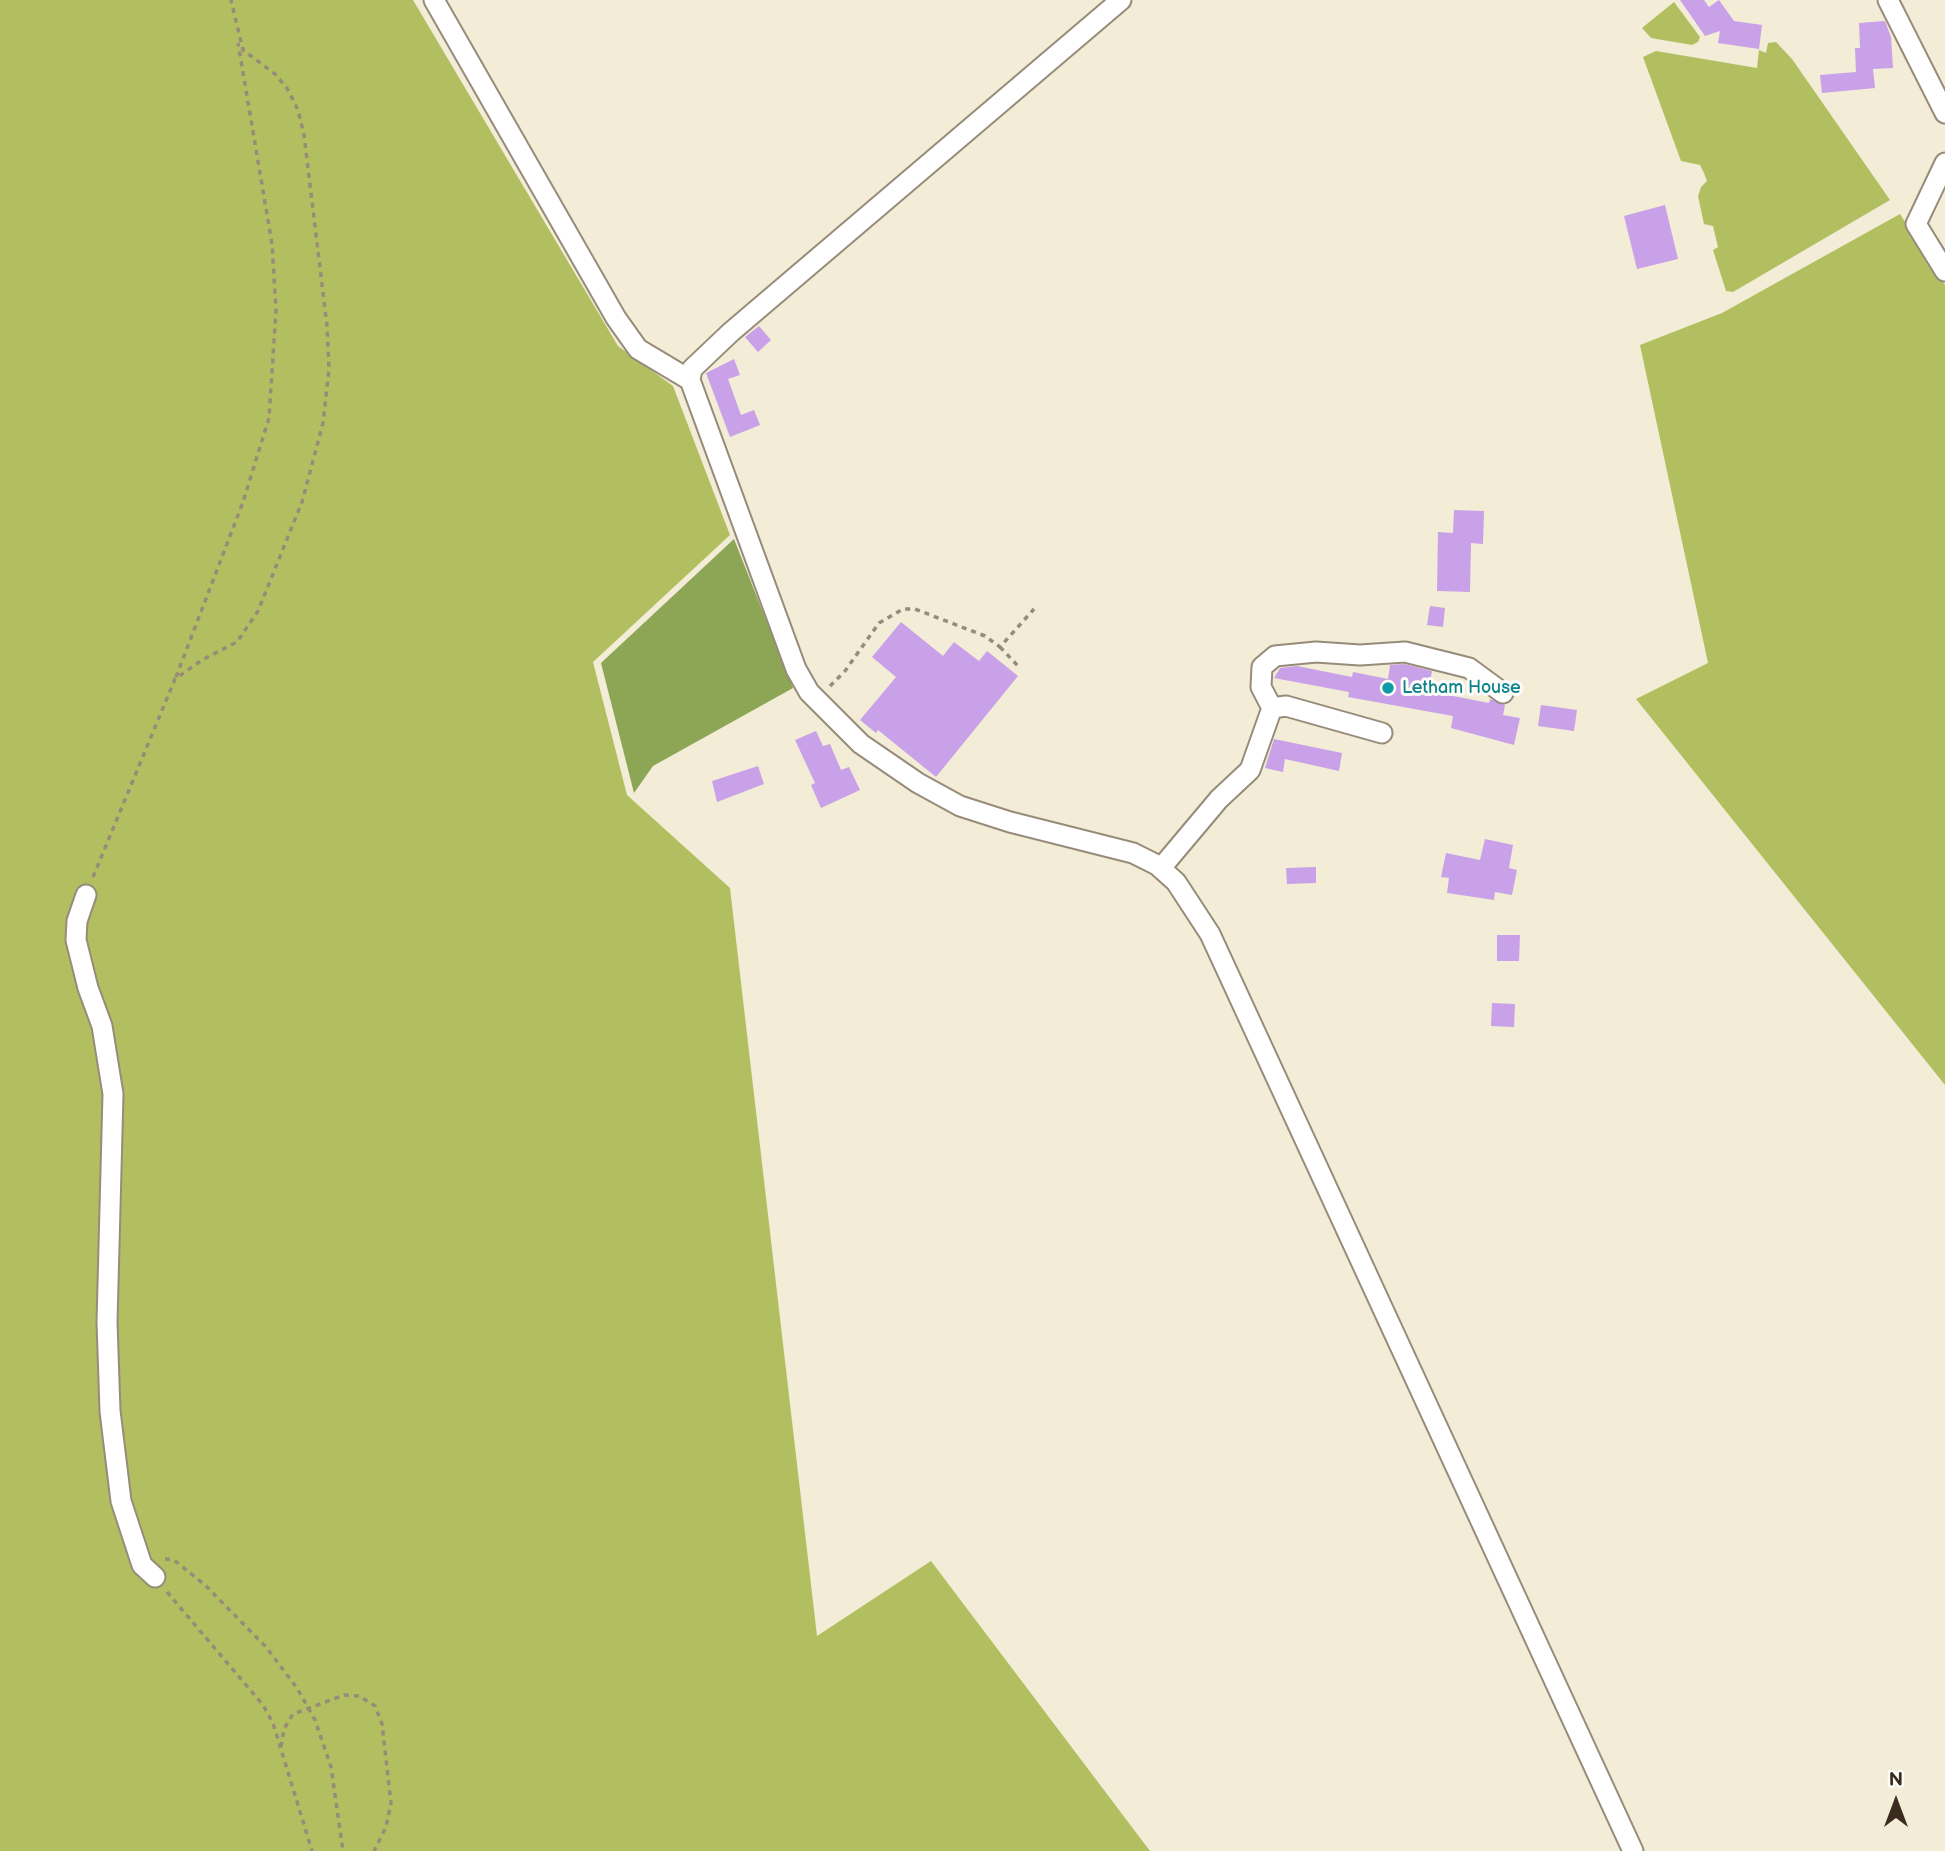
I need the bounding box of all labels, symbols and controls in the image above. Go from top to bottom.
place label: Letham House [1402,677,1521,699]
marker: Letham House [1380,680,1396,696]
north arrow [1861,1767,1931,1837]
text: N [1889,1769,1903,1792]

